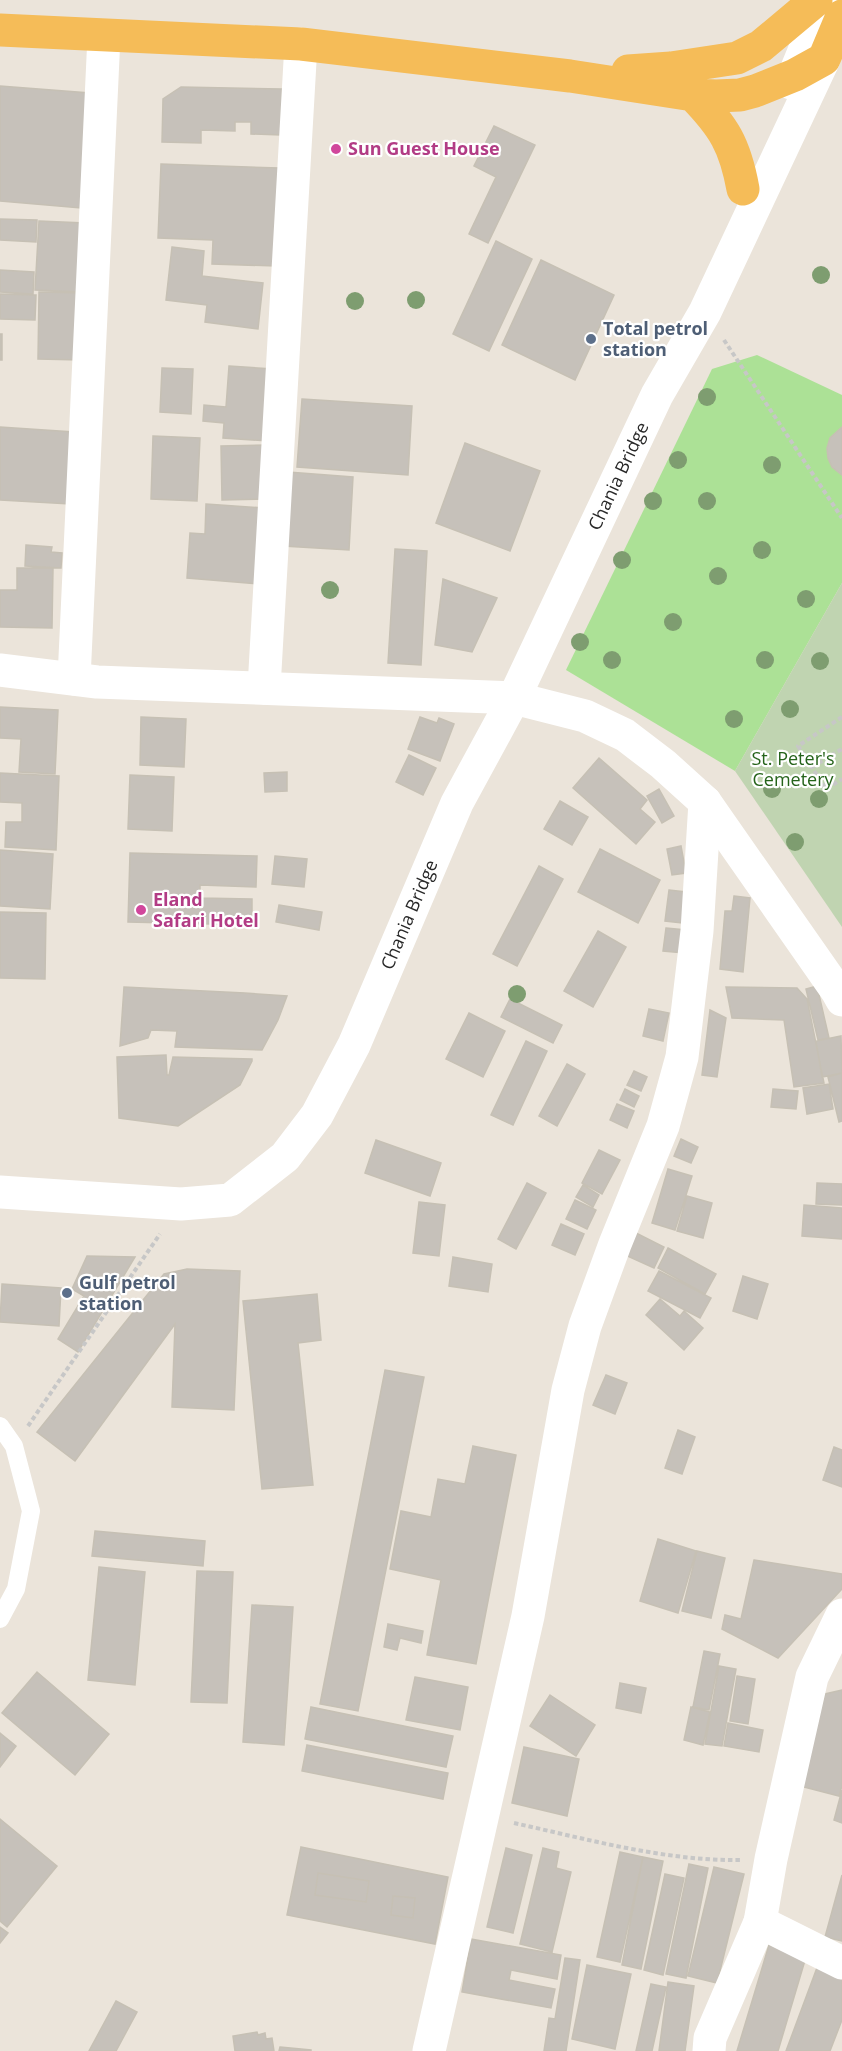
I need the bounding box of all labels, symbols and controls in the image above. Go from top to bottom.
place label: Sun Guest House [348,136,500,160]
marker: Sun Guest House [329,142,343,156]
place label: Total petrol station [603,316,708,361]
marker: Total petrol station [584,332,598,346]
street label: Chania Bridge [582,418,654,534]
park label: St. Peter's Cemetery [751,746,835,791]
street label: Chania Bridge [375,856,443,973]
place label: Eland Safari Hotel [153,887,259,932]
marker: Eland Safari Hotel [134,903,148,917]
place label: Gulf petrol station [79,1270,176,1315]
marker: Gulf petrol station [60,1286,74,1300]

